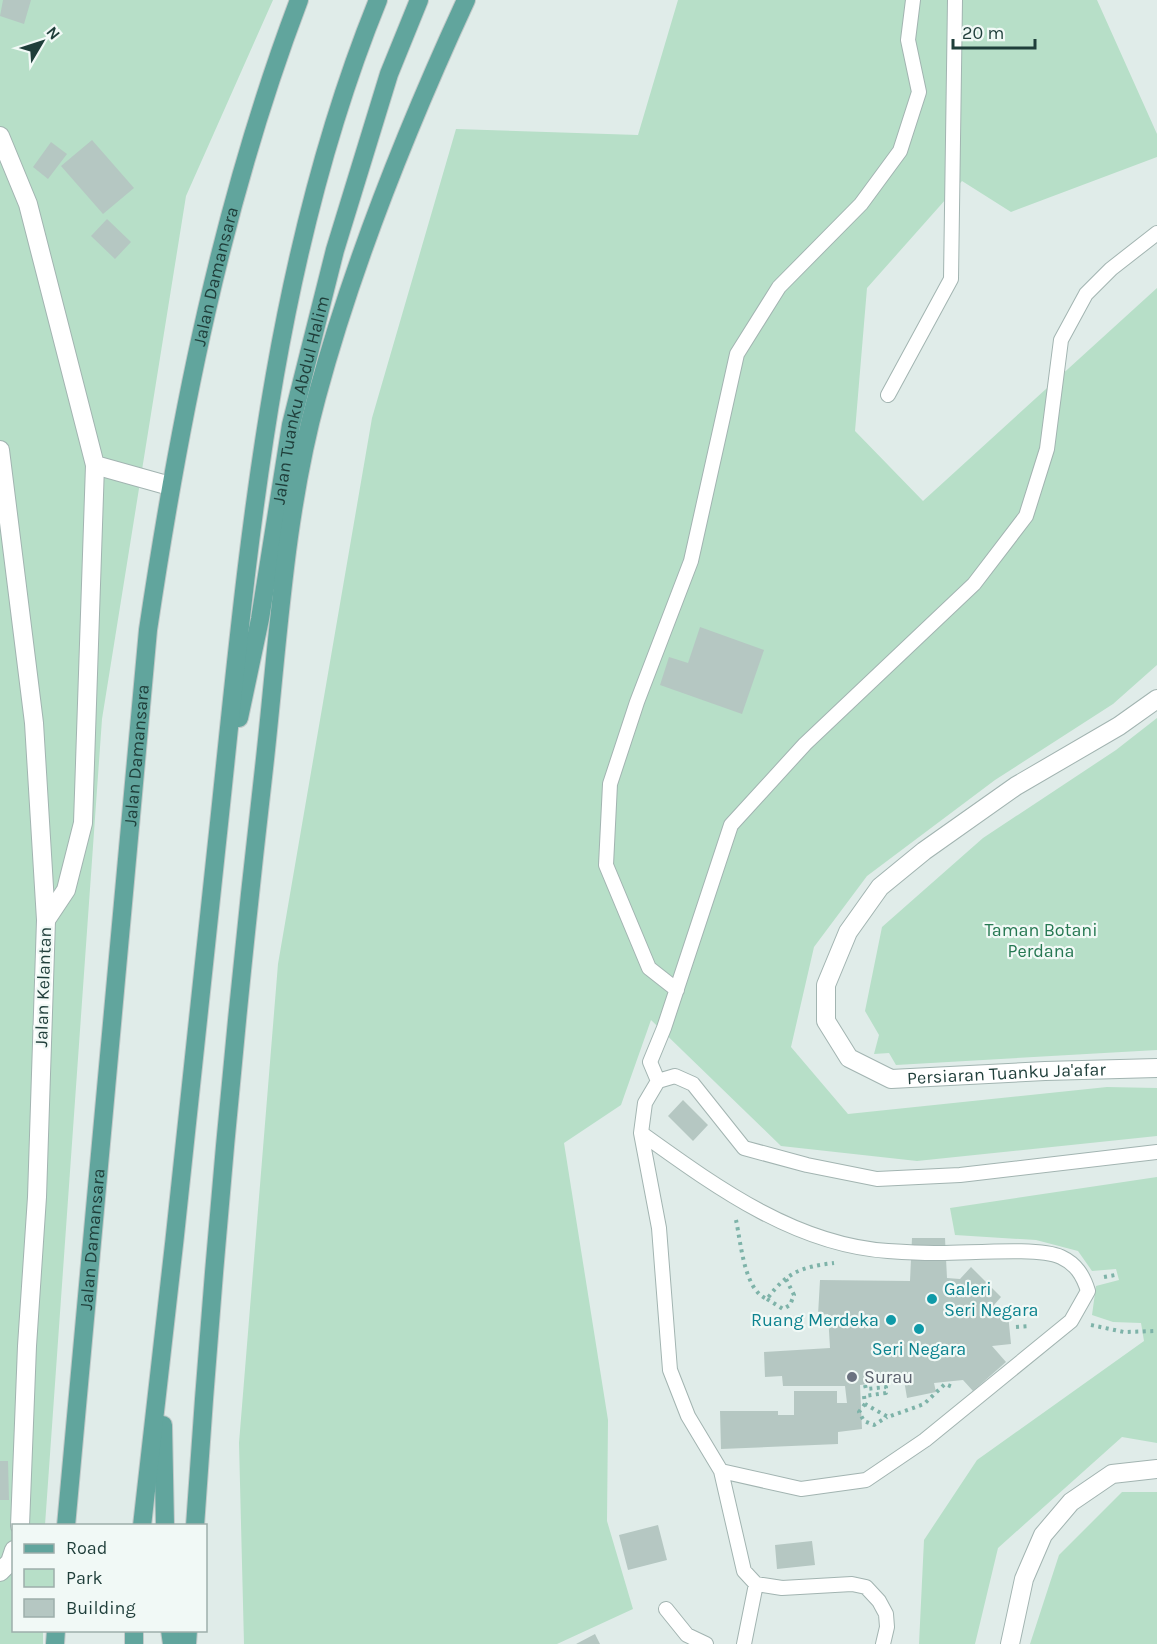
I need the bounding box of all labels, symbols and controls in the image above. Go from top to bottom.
north arrow [12,12,72,72]
scale bar [953,12,1036,50]
text: N [42,22,64,43]
text: 20 m [962,22,1004,44]
street label: Jalan Damansara [188,204,243,348]
street label: Jalan Tuanku Abdul Halim [267,293,334,506]
street label: Jalan Damansara [119,683,154,827]
park label: Taman Botani Perdana [984,919,1098,962]
street label: Jalan Kelantan [30,926,56,1048]
street label: Persiaran Tuanku Ja'afar [906,1058,1107,1089]
street label: Jalan Damansara [75,1167,110,1311]
place label: Galeri Seri Negara [944,1278,1038,1321]
marker: Galeri Seri Negara [925,1292,939,1306]
place label: Ruang Merdeka [751,1309,879,1331]
marker: Ruang Merdeka [884,1313,898,1327]
marker: Seri Negara [912,1322,926,1336]
place label: Seri Negara [872,1338,966,1360]
place label: Surau [864,1366,913,1388]
marker: Surau [845,1370,859,1384]
legend [12,1524,207,1632]
text: Road [66,1537,107,1559]
text: Park [66,1567,103,1589]
text: Building [66,1597,136,1619]

